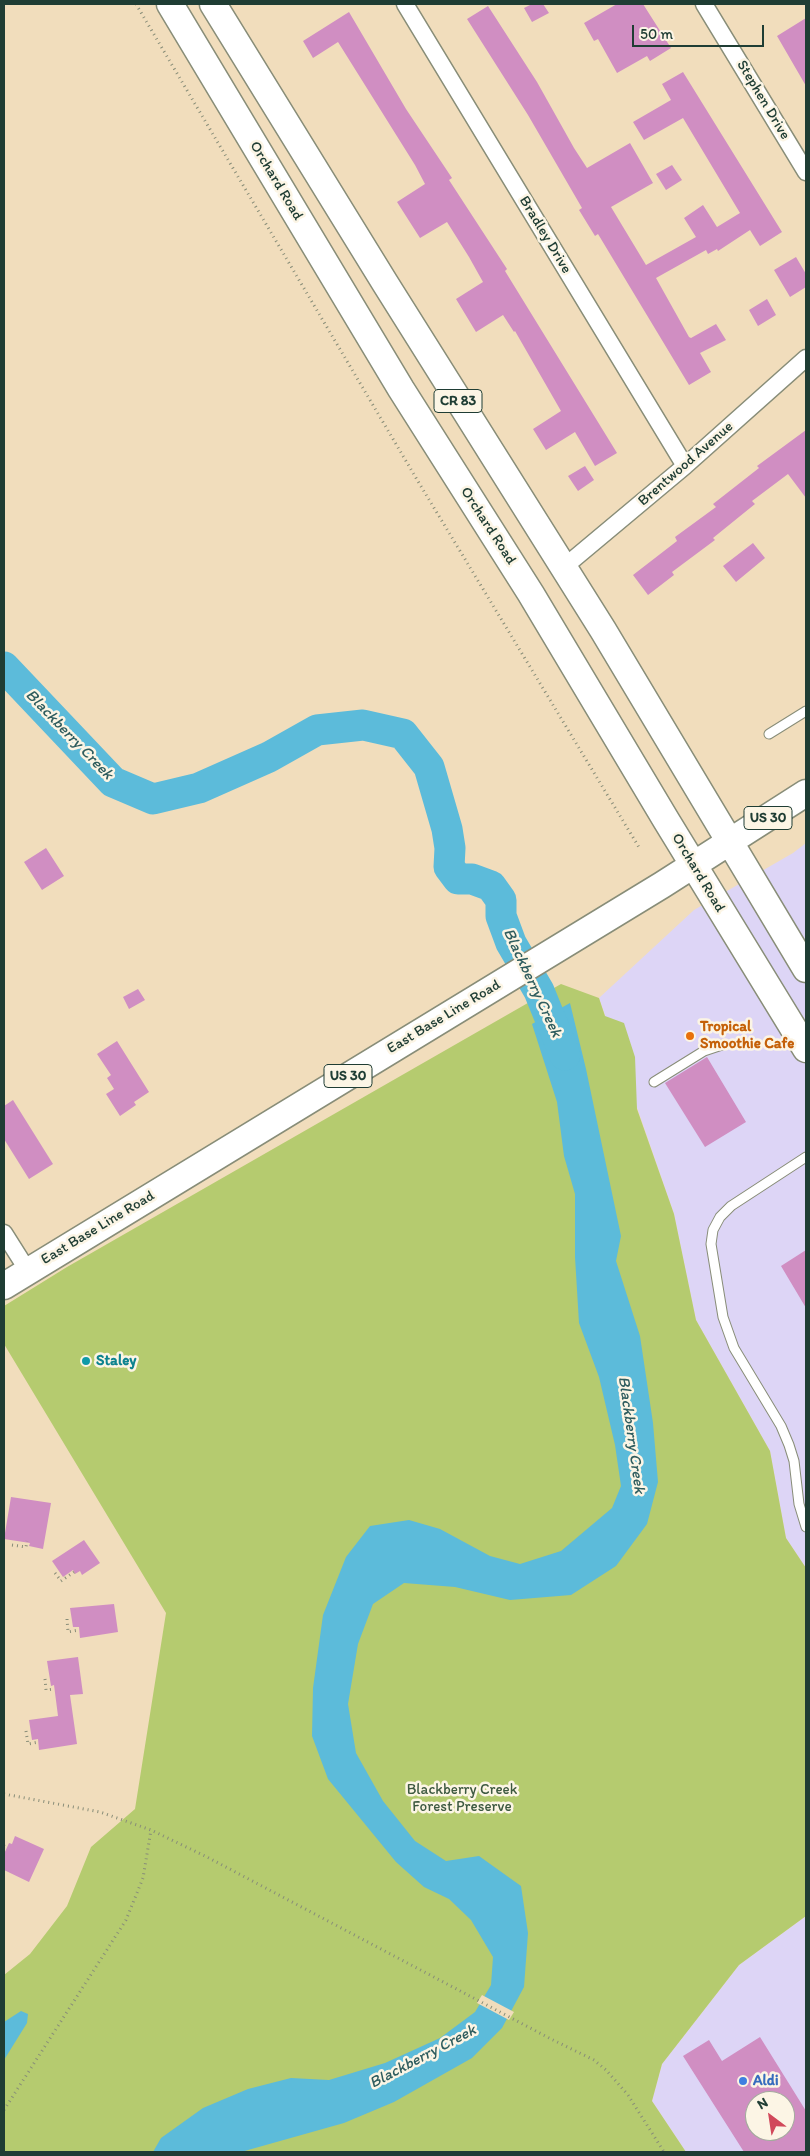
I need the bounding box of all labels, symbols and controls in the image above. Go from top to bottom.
scale bar [635,15,768,47]
text: 50 m [640,25,673,43]
street label: Stephen Drive [732,57,794,143]
street label: Orchard Road [245,138,307,224]
street label: Bradley Drive [515,193,575,277]
road number: CR 83 [434,390,482,412]
street label: Brentwood Avenue [635,418,737,510]
street label: Orchard Road [456,484,520,568]
water label: Blackberry Creek [21,686,117,784]
road number: US 30 [744,806,792,830]
street label: Orchard Road [667,830,729,916]
water label: Blackberry Creek [498,925,566,1041]
street label: East Base Line Road [384,976,504,1058]
place label: Tropical Smoothie Cafe [700,1018,794,1053]
marker: Tropical Smoothie Cafe [684,1030,696,1042]
road number: US 30 [324,1064,372,1088]
street label: East Base Line Road [38,1187,158,1269]
place label: Staley [96,1352,136,1370]
marker: Staley [80,1355,92,1367]
water label: Blackberry Creek [613,1375,649,1495]
park label: Blackberry Creek Forest Preserve [407,1781,517,1816]
water label: Blackberry Creek [366,2021,480,2093]
place label: Aldi [753,2072,779,2090]
marker: Aldi [737,2075,749,2087]
north arrow [745,2091,795,2141]
text: N [754,2094,771,2113]

